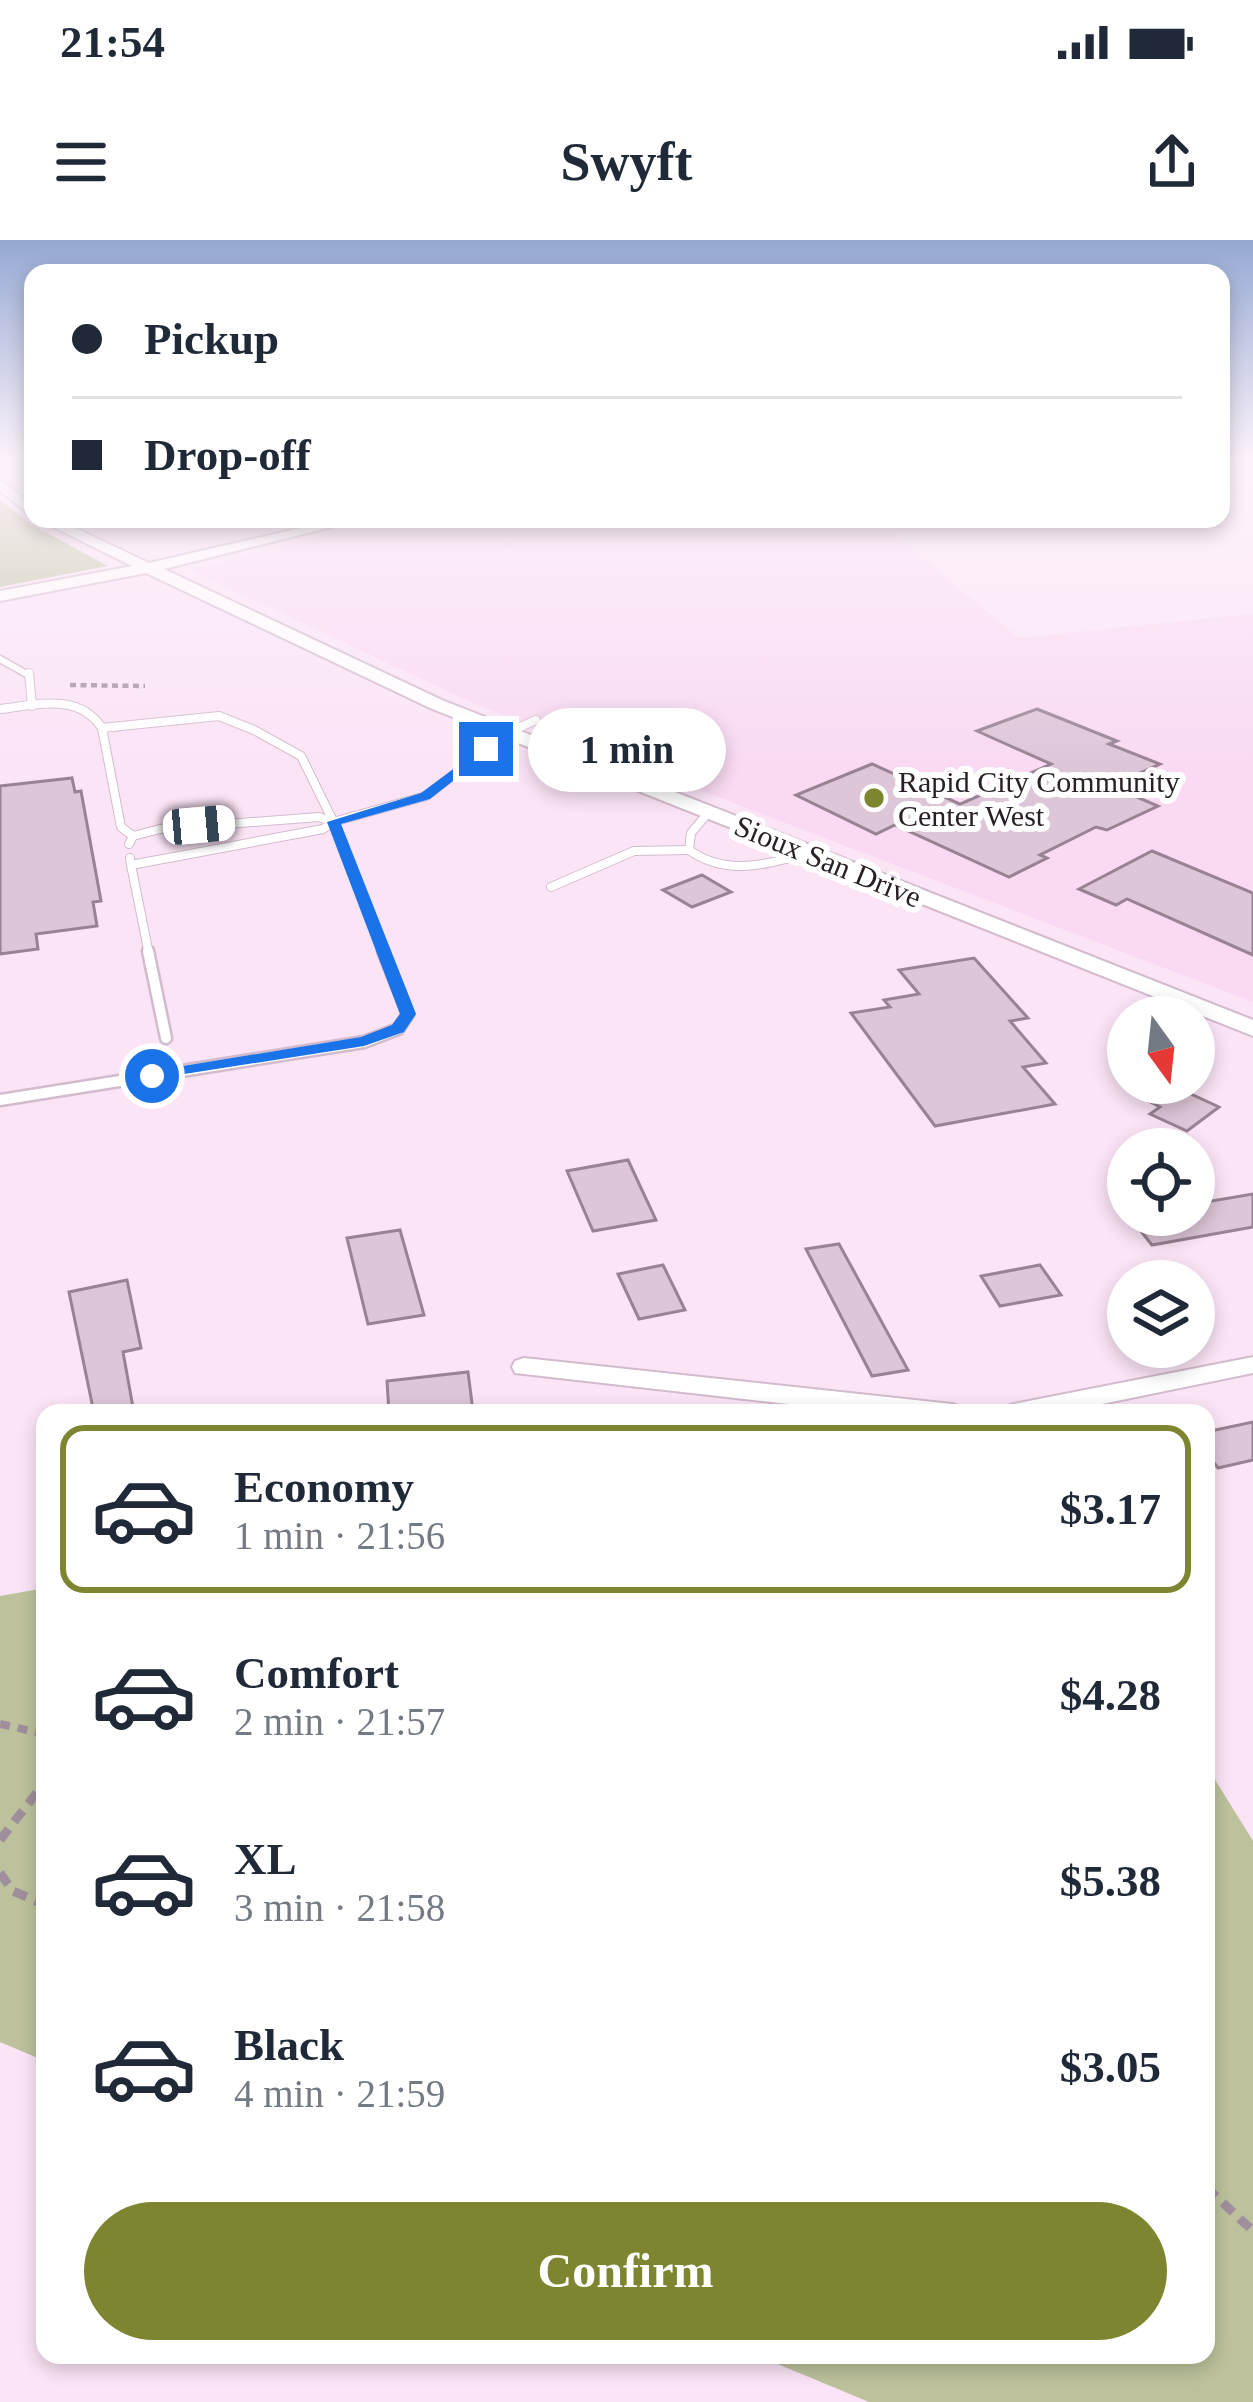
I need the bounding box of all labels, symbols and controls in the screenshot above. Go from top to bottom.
text: 21:54 [60,17,165,67]
icon: menu [48,129,114,195]
icon: share [1139,129,1205,195]
text: Swyft [561,132,693,192]
text: Pickup [144,314,279,364]
text: Drop-off [144,430,311,480]
callout: 1 min [528,707,726,791]
route end [459,722,513,776]
text: 1 min [580,728,674,771]
place label: Rapid City Community Center West [898,765,1180,832]
marker: Rapid City Community Center West [861,785,887,811]
car [162,804,236,846]
street label: Sioux San Drive [730,809,926,913]
north arrow [1107,996,1215,1104]
map controls [1107,996,1215,1368]
route start [125,1049,179,1103]
button: locate [1107,1128,1215,1236]
button: layers [1107,1260,1215,1368]
icon: car [90,1455,198,1563]
text: Economy [234,1462,414,1512]
text: $3.17 [1060,1484,1161,1534]
text: 1 min · 21:56 [234,1514,445,1557]
icon: car [90,1641,198,1749]
text: Comfort [234,1648,399,1698]
text: $4.28 [1060,1670,1161,1720]
text: 2 min · 21:57 [234,1700,445,1743]
icon: car [90,1827,198,1935]
text: XL [234,1834,297,1884]
text: $5.38 [1060,1856,1161,1906]
text: 3 min · 21:58 [234,1886,445,1929]
icon: car [90,2013,198,2121]
text: Black [234,2020,344,2070]
text: $3.05 [1060,2042,1161,2092]
text: 4 min · 21:59 [234,2072,445,2115]
button: Confirm [84,2202,1167,2340]

